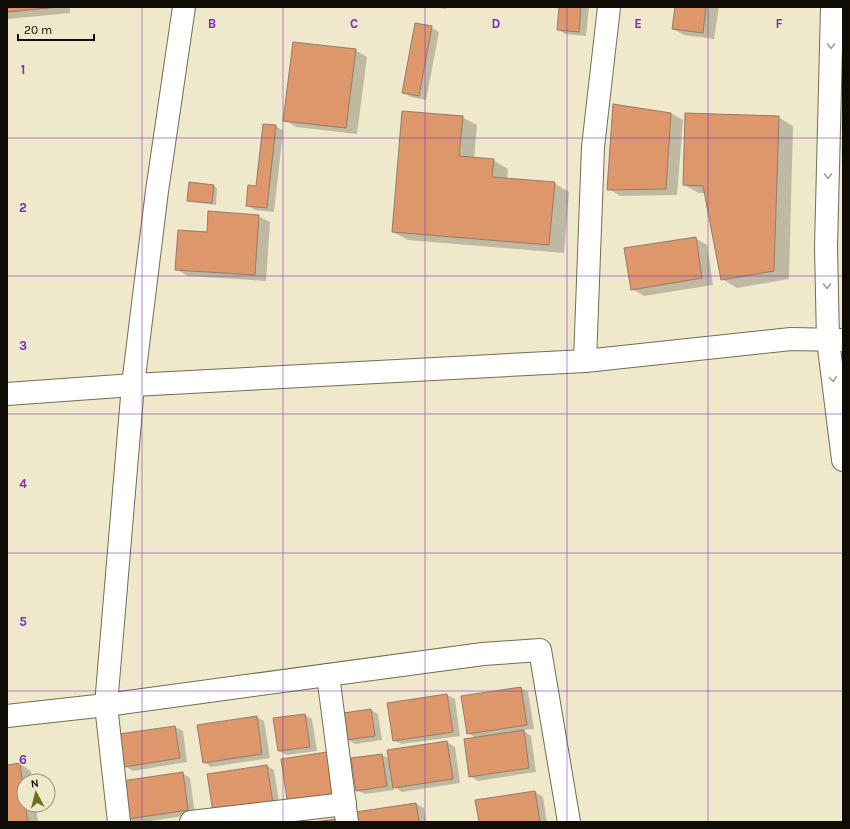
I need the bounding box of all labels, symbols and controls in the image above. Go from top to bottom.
scale bar [18,16,94,42]
text: B [208,16,216,31]
text: C [350,16,358,31]
text: D [492,16,501,31]
text: E [634,16,642,31]
text: F [775,16,783,31]
text: 20 m [24,23,52,37]
one-way arrow [827,43,835,49]
text: 1 [21,62,25,77]
one-way arrow [824,173,832,179]
text: 2 [19,200,27,215]
one-way arrow [823,283,831,289]
text: 3 [19,338,27,353]
one-way arrow [828,376,837,382]
text: 4 [19,476,27,491]
text: 5 [19,614,27,629]
text: 6 [19,752,27,767]
north arrow [16,773,56,813]
text: N [30,777,40,791]

